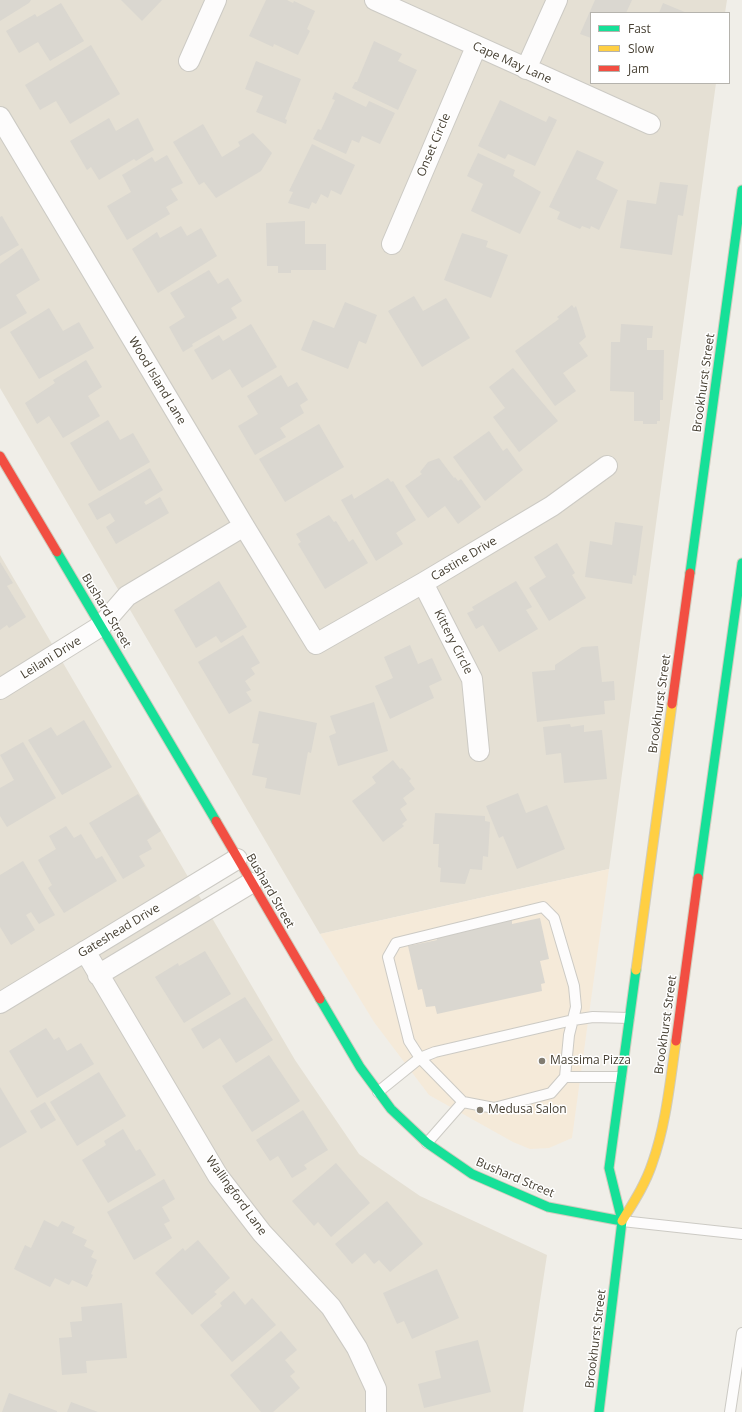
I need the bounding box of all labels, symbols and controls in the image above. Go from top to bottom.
legend [590,12,730,84]
text: Fast [628,20,651,37]
street label: Cape May Lane [470,39,554,87]
text: Slow [628,40,654,57]
text: Jam [628,60,649,77]
street label: Onset Circle [414,111,454,179]
street label: Brookhurst Street [690,333,718,433]
street label: Wood Island Lane [125,335,189,427]
street label: Castine Drive [429,534,499,584]
street label: Bushard Street [78,571,134,651]
street label: Kittery Circle [431,607,475,677]
street label: Leilani Drive [18,634,84,682]
street label: Brookhurst Street [646,654,674,754]
street label: Bushard Street [243,851,297,931]
street label: Gateshead Drive [76,901,162,961]
street label: Brookhurst Street [652,975,680,1075]
place label: Massima Pizza [550,1054,631,1068]
marker: Massima Pizza [537,1056,547,1066]
place label: Medusa Salon [488,1103,567,1117]
marker: Medusa Salon [475,1105,485,1115]
street label: Wallingford Lane [202,1154,270,1238]
street label: Bushard Street [474,1155,556,1201]
street label: Brookhurst Street [583,1289,609,1389]

